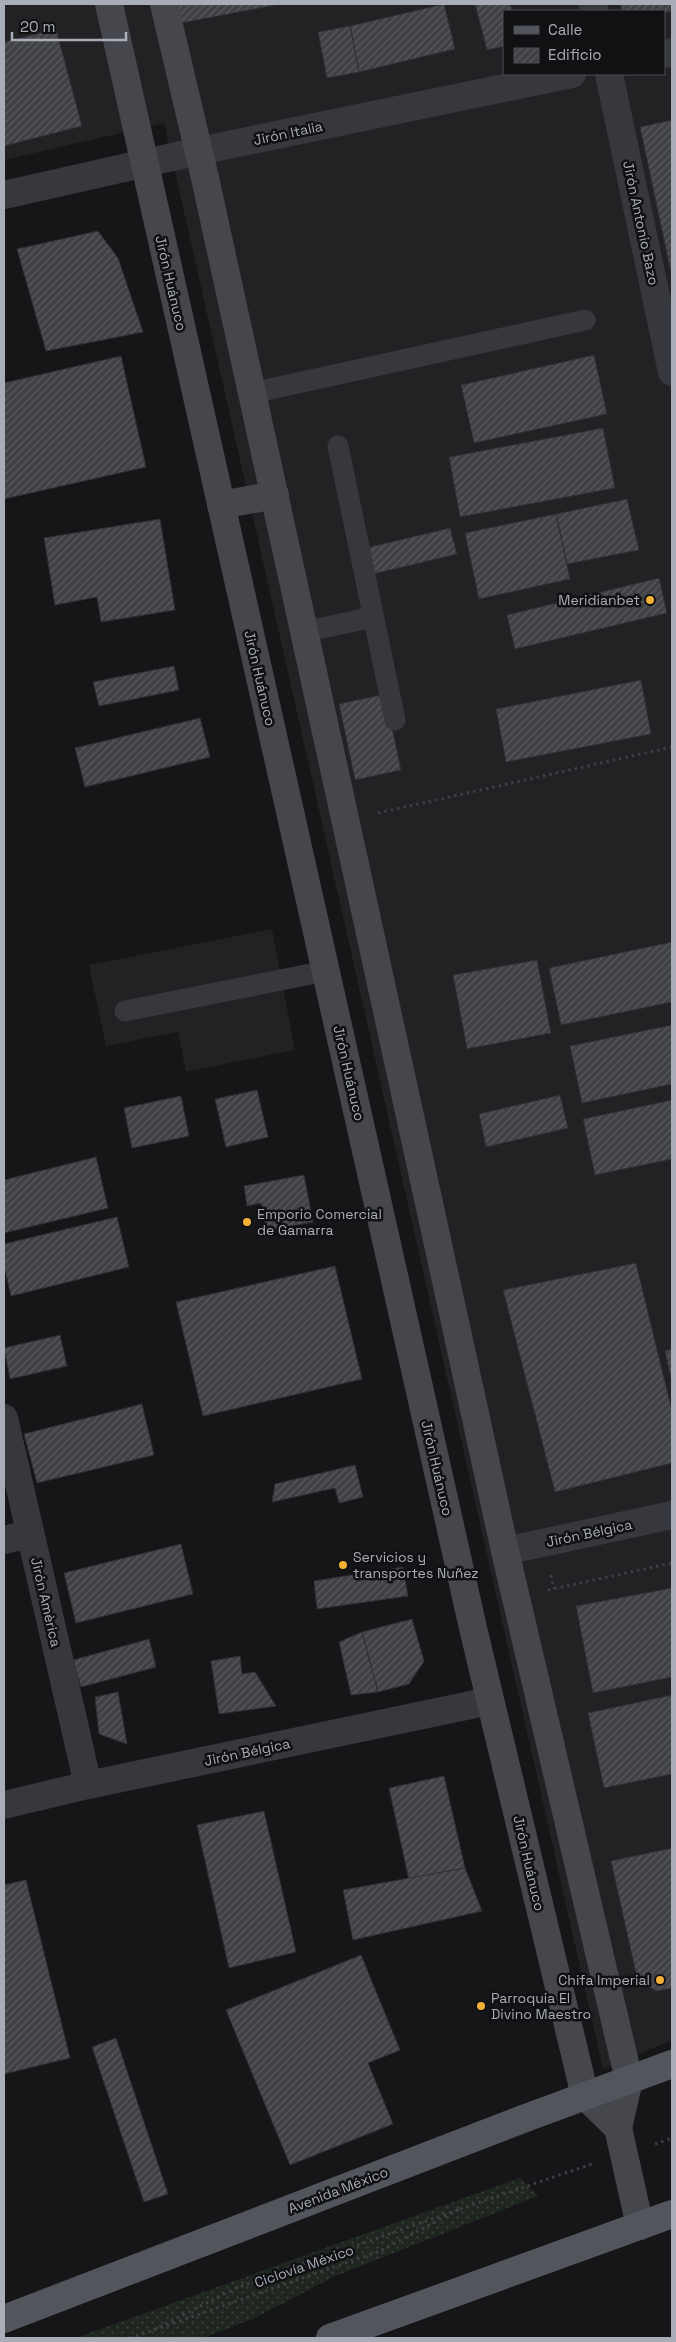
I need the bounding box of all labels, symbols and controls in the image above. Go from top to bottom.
scale bar [12,10,126,42]
legend [503,10,666,75]
text: 20 m [20,17,55,36]
text: Calle [548,20,583,39]
text: Edificio [548,45,602,64]
street label: Jirón Italia [252,117,324,149]
street label: Jirón Antonio Bazo [619,159,663,287]
street label: Jirón Huánuco [151,233,191,333]
place label: Meridianbet [558,591,640,609]
marker: Meridianbet [644,594,656,606]
street label: Jirón Huánuco [240,628,280,728]
street label: Jirón Huánuco [329,1023,369,1123]
place label: Emporio Comercial de Gamarra [257,1205,382,1239]
marker: Emporio Comercial de Gamarra [241,1216,253,1228]
street label: Jirón Huánuco [417,1418,457,1518]
street label: Jirón Bélgica [544,1515,634,1551]
place label: Servicios y transportes Nuñez [353,1548,479,1582]
street label: Jirón Amèrica [27,1555,65,1649]
marker: Servicios y transportes Nuñez [337,1559,349,1571]
street label: Jirón Bélgica [202,1734,292,1770]
street label: Jirón Huánuco [509,1813,549,1913]
place label: Chifa Imperial [558,1971,650,1989]
marker: Chifa Imperial [654,1974,666,1986]
place label: Parroquia El Divino Maestro [491,1989,591,2023]
marker: Parroquia El Divino Maestro [475,2000,487,2012]
street label: Avenida México [286,2163,390,2217]
street label: Ciclovía México [252,2241,356,2291]

